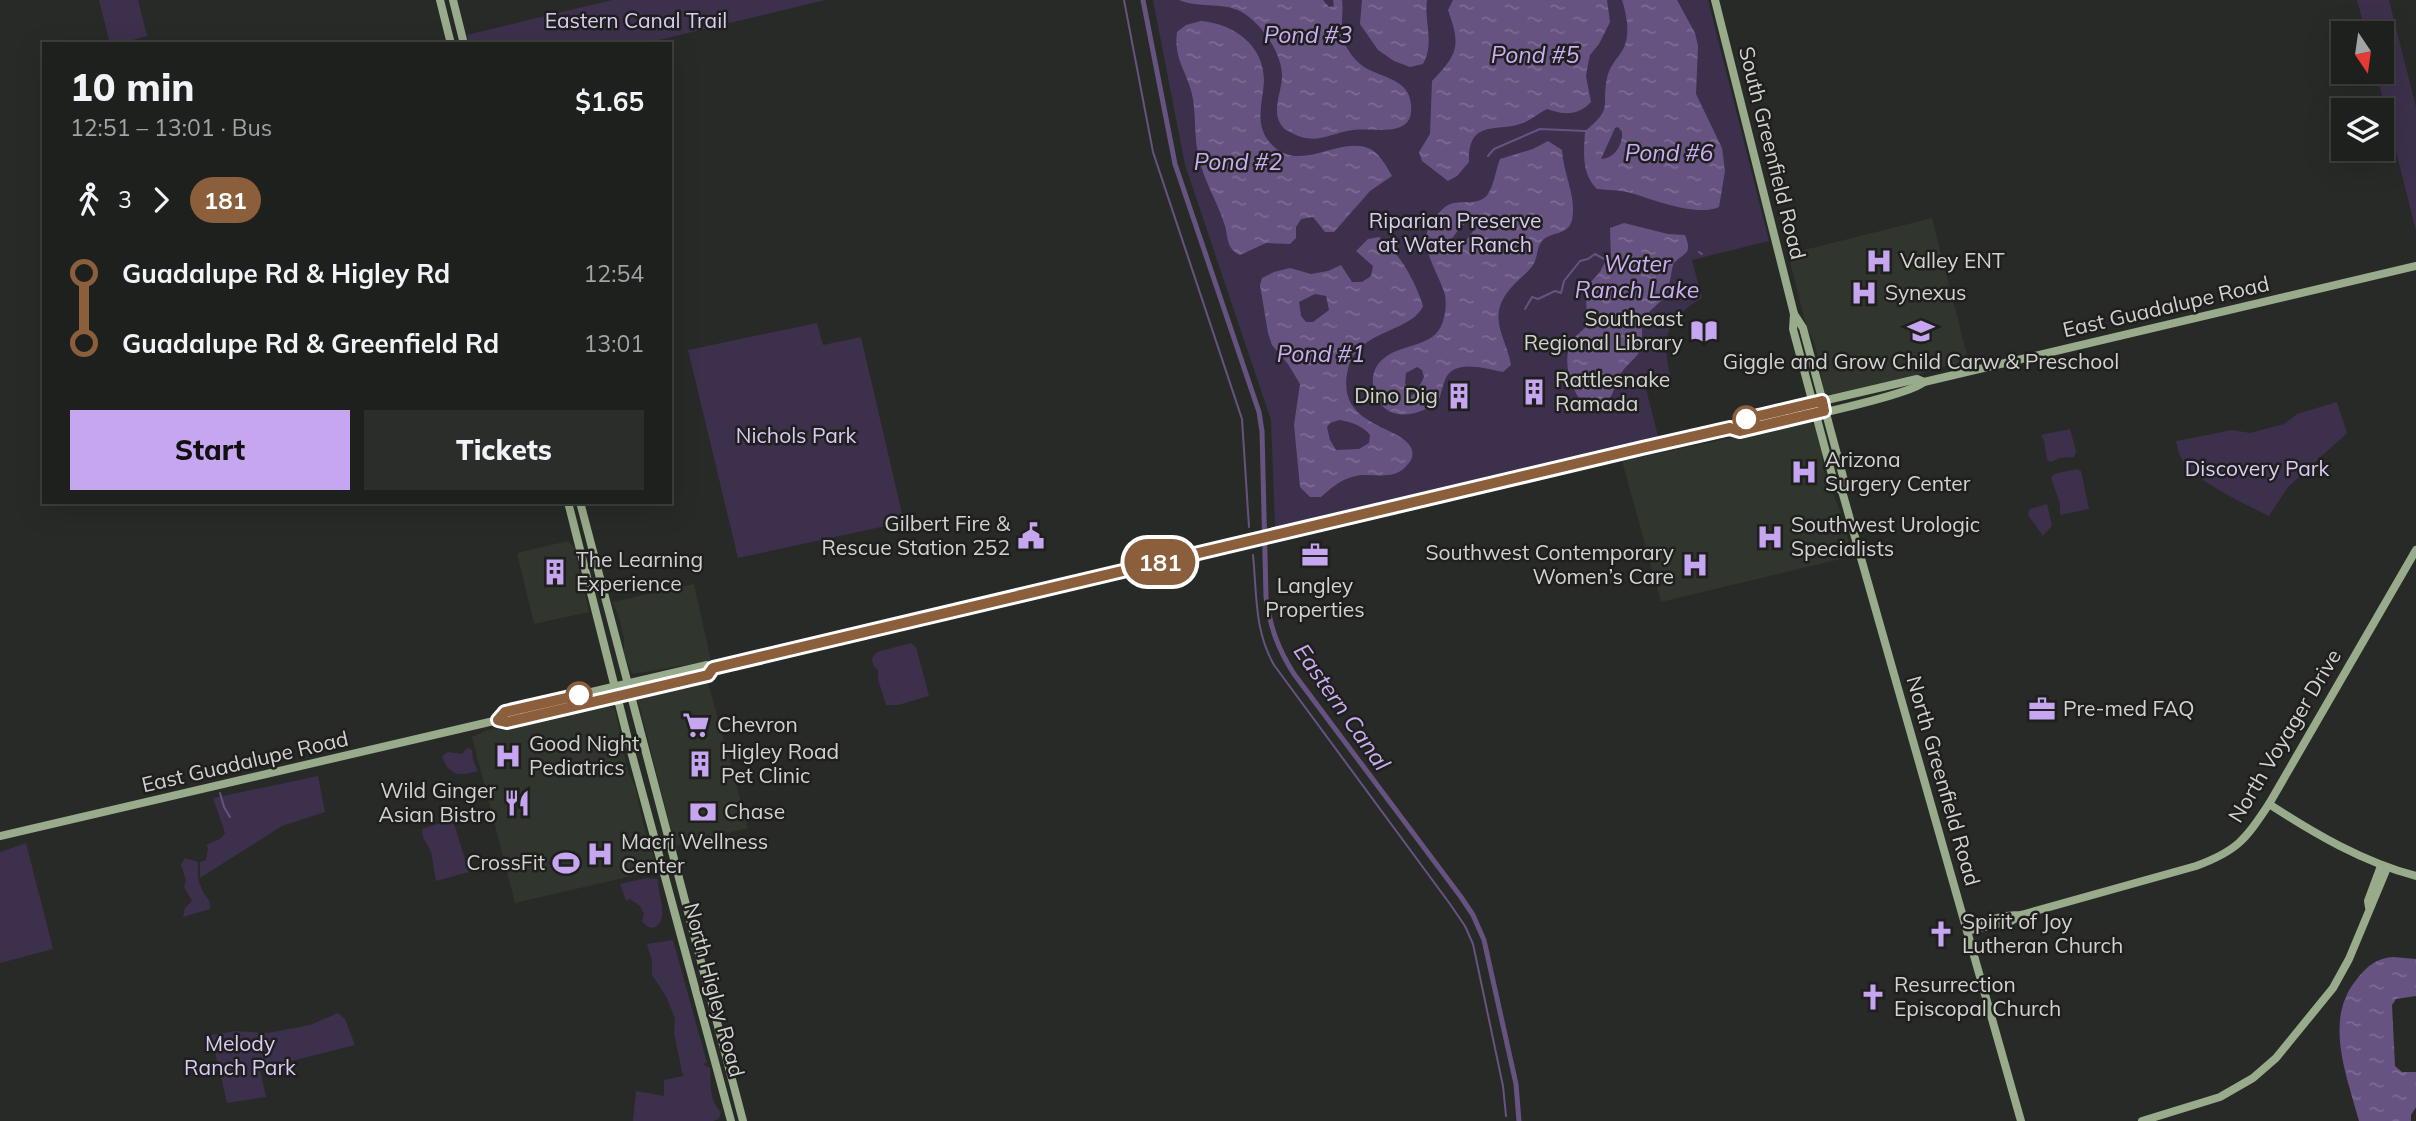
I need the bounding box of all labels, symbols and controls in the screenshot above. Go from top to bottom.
park label: Eastern Canal Trail [545,7,727,33]
water label: Pond #3 [1264,20,1352,49]
north arrow [2331,21,2394,84]
map controls [2331,21,2394,161]
water label: Pond #5 [1491,40,1579,69]
street label: South Greenfield Road [1734,44,1812,262]
text: 10 min [70,63,195,111]
text: $1.65 [575,85,644,118]
button: layers [2331,98,2394,161]
text: 12:51 – 13:01 · Bus [70,113,272,142]
water label: Pond #6 [1625,138,1713,167]
water label: Pond #2 [1194,147,1282,176]
icon: walk [70,181,108,219]
icon: forward [142,181,180,219]
text: 3 [118,185,132,214]
text: 181 [204,185,247,215]
park label: Riparian Preserve at Water Ranch [1369,207,1541,257]
hospital icon: Valley ENT [1864,246,1894,276]
place label: Valley ENT [1900,247,2005,273]
water label: Water Ranch Lake [1575,249,1699,304]
text: Guadalupe Rd & Higley Rd [122,257,450,290]
text: 12:54 [584,259,644,288]
street label: East Guadalupe Road [2060,270,2272,342]
hospital icon: Synexus [1849,278,1879,308]
place label: Synexus [1885,279,1967,305]
place label: Southeast Regional Library [1524,305,1683,355]
library icon: Southeast Regional Library [1689,316,1719,346]
school or university icon: Giggle and Grow Child Carw & Preschool [1906,316,1936,346]
text: Guadalupe Rd & Greenfield Rd [122,327,499,360]
text: 13:01 [584,329,644,358]
water label: Pond #1 [1277,339,1365,368]
place label: Giggle and Grow Child Carw & Preschool [1723,348,2119,374]
place label: Rattlesnake Ramada [1555,366,1670,416]
building icon: Rattlesnake Ramada [1519,377,1549,407]
building icon: Dino Dig [1444,381,1474,411]
place label: Dino Dig [1354,382,1438,408]
unlabelled marker [1733,406,1759,432]
button: Start [70,410,350,490]
button: Tickets [364,410,644,490]
park label: Nichols Park [736,422,856,448]
place label: Arizona Surgery Center [1825,446,1971,496]
park label: Discovery Park [2185,455,2329,481]
hospital icon: Arizona Surgery Center [1789,457,1819,487]
place label: Gilbert Fire & Rescue Station 252 [822,510,1011,560]
place label: Southwest Urologic Specialists [1791,511,1980,561]
public building icon: Gilbert Fire & Rescue Station 252 [1016,521,1046,551]
hospital icon: Southwest Urologic Specialists [1755,522,1785,552]
line badge: 181 [1120,539,1200,585]
place label: Southwest Contemporary Women’s Care [1425,539,1674,589]
office icon: Langley Properties [1300,540,1330,570]
place label: The Learning Experience [576,546,703,596]
text: 181 [1138,547,1182,577]
hospital icon: Southwest Contemporary Women’s Care [1680,550,1710,580]
building icon: The Learning Experience [540,557,570,587]
place label: Langley Properties [1265,572,1365,622]
water label: Eastern Canal [1288,638,1397,776]
street label: North Voyager Drive [2222,644,2346,827]
street label: North Greenfield Road [1902,673,1986,889]
unlabelled marker [566,682,592,708]
office icon: Pre-med FAQ [2027,694,2057,724]
place label: Pre-med FAQ [2063,695,2195,721]
supermarket icon: Chevron [681,710,711,740]
place label: Chevron [717,711,798,737]
street label: East Guadalupe Road [139,725,351,797]
place label: Good Night Pediatrics [529,730,639,780]
place label: Higley Road Pet Clinic [721,738,839,788]
hospital icon: Good Night Pediatrics [493,741,523,771]
building icon: Higley Road Pet Clinic [685,749,715,779]
place label: Wild Ginger Asian Bistro [378,777,496,827]
restaurant icon: Wild Ginger Asian Bistro [502,788,532,818]
bank icon: Chase [688,797,718,827]
place label: Chase [724,798,785,824]
place label: Macri Wellness Center [621,828,768,878]
hospital icon: Macri Wellness Center [585,839,615,869]
sports icon: CrossFit [551,848,581,878]
place label: CrossFit [466,849,545,875]
street label: North Higley Road [679,900,751,1080]
place label: Spirit of Joy Lutheran Church [1962,908,2123,958]
church icon: Spirit of Joy Lutheran Church [1926,919,1956,949]
place label: Resurrection Episcopal Church [1894,971,2061,1021]
church icon: Resurrection Episcopal Church [1858,982,1888,1012]
park label: Melody Ranch Park [184,1030,296,1080]

